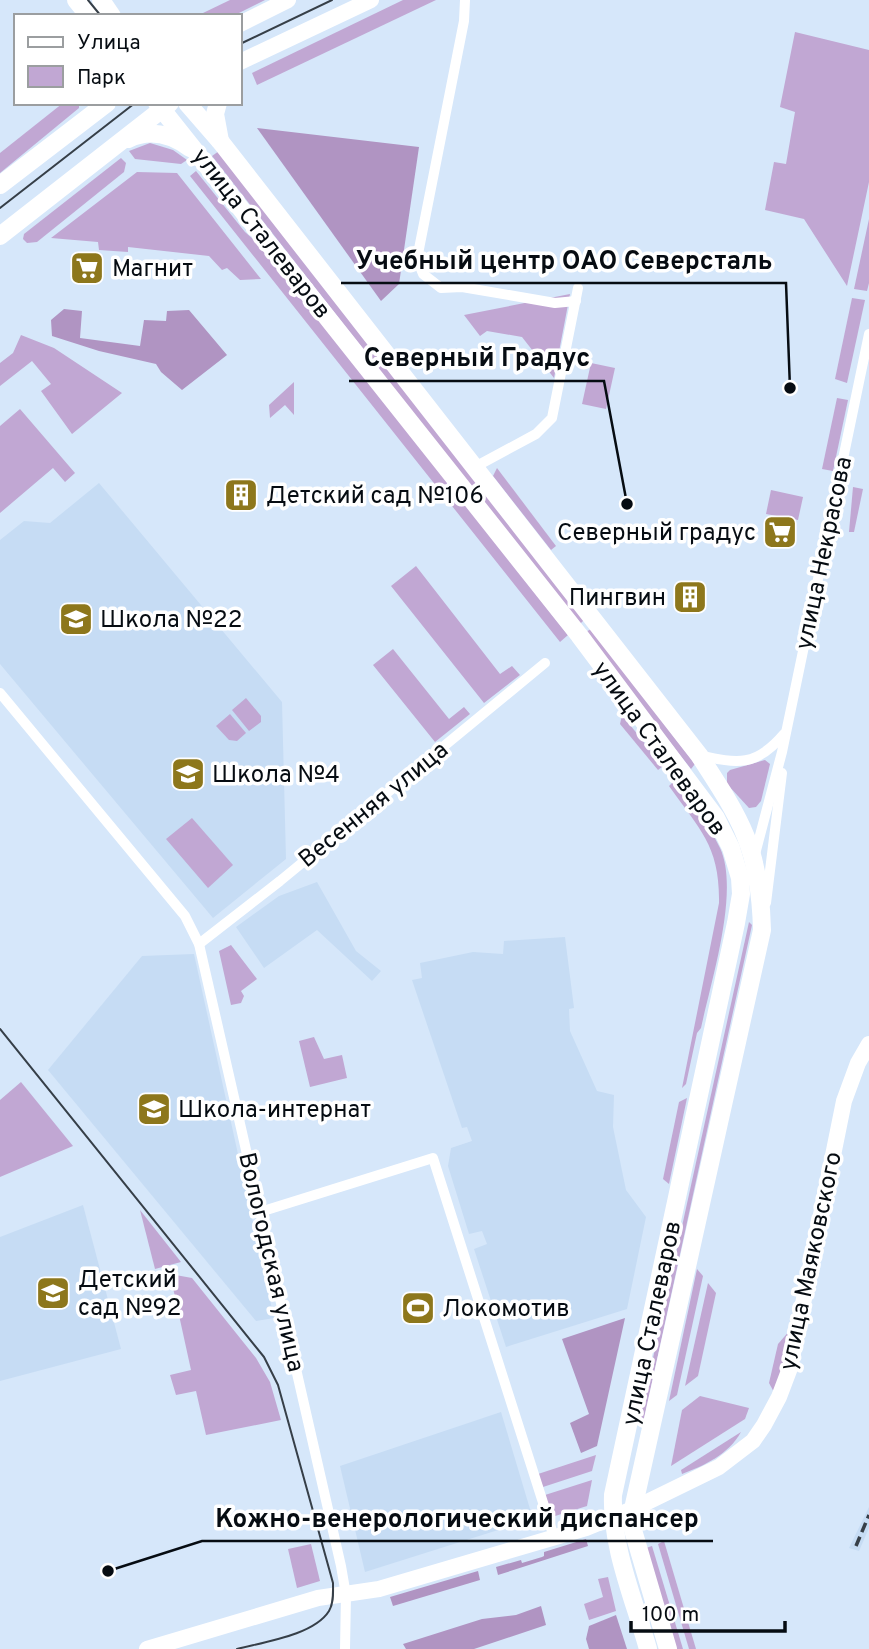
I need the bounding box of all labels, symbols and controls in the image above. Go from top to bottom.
legend [14,14,242,105]
text: Улица [77,30,141,57]
text: Парк [77,65,126,92]
street label: улица Сталеваров [184,143,336,326]
callout: Учебный центр ОАО Северсталь [341,236,786,283]
text: Учебный центр ОАО Северсталь [355,246,773,279]
supermarket icon: Магнит [68,249,106,287]
place label: Магнит [112,255,193,285]
callout: Северный Градус [349,334,604,381]
text: Северный Градус [364,343,590,376]
street label: улица Некрасова [790,454,860,653]
building icon: Детский сад №106 [222,476,260,514]
place label: Детский сад №106 [266,482,484,512]
supermarket icon: Северный градус [761,513,799,551]
place label: Северный градус [557,519,756,549]
building icon: Пингвин [671,578,709,616]
place label: Пингвин [569,584,666,614]
school or university icon: Школа №22 [57,600,95,638]
place label: Школа №22 [100,606,243,636]
street label: улица Сталеваров [585,656,732,842]
street label: Весенняя улица [293,736,455,875]
school or university icon: Школа №4 [169,755,207,793]
place label: Школа №4 [212,761,340,791]
school or university icon: Школа-интернат [135,1090,173,1128]
place label: Школа-интернат [178,1096,371,1126]
street label: улица Маяковского [774,1149,850,1373]
street label: Вологодская улица [230,1150,310,1375]
street label: улица Сталеваров [617,1218,689,1429]
place label: Детский сад №92 [78,1266,182,1324]
school or university icon: Детский сад №92 [34,1274,72,1312]
sports icon: Локомотив [399,1289,437,1327]
place label: Локомотив [442,1295,570,1325]
callout: Кожно-венерологический диспансер [202,1494,713,1541]
text: Кожно-венерологический диспансер [215,1504,699,1537]
scale bar [631,1590,785,1634]
text: 100 m [642,1602,699,1629]

